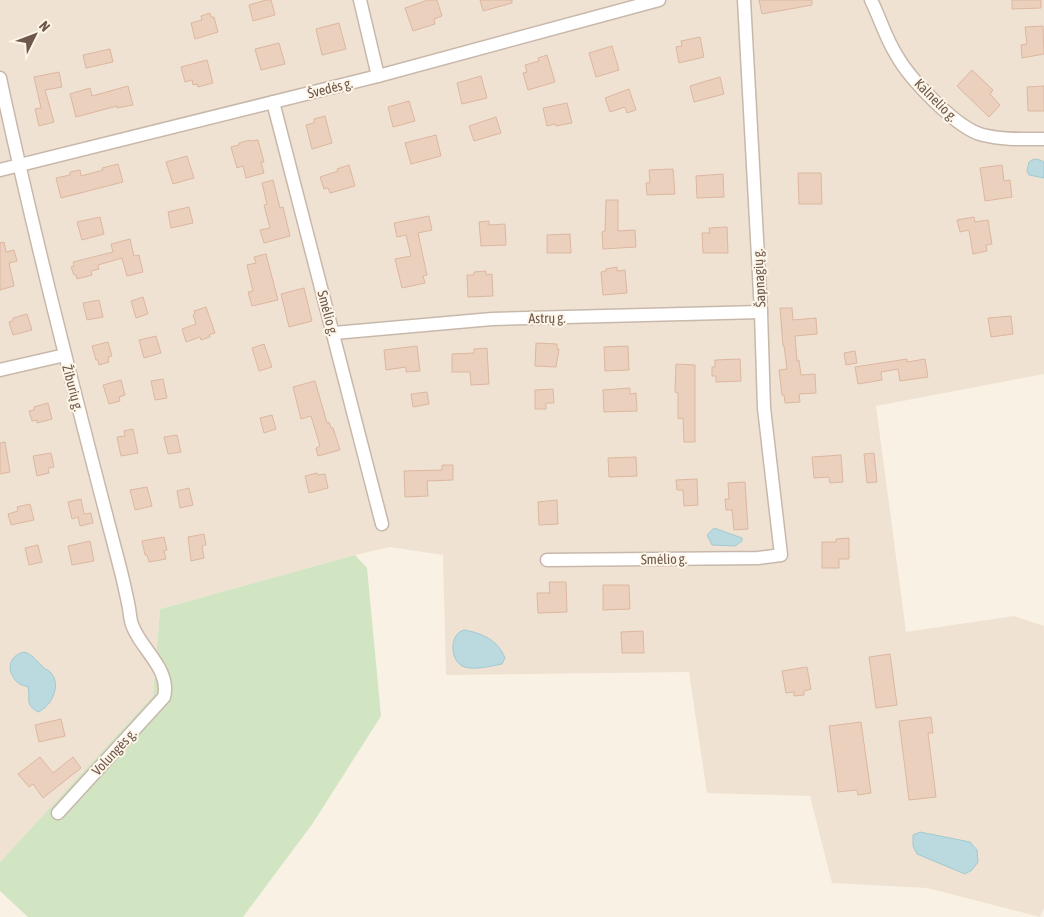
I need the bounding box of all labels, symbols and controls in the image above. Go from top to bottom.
north arrow [10,10,60,60]
text: N [36,18,53,35]
street label: Švedės g. [306,75,354,101]
street label: Kalnelio g. [911,75,961,125]
street label: Šapnagių g. [749,248,769,308]
street label: Smėlio g. [314,289,342,337]
street label: Astrų g. [528,310,566,326]
street label: Žiburių g. [59,363,87,413]
street label: Smėlio g. [641,551,687,567]
street label: Volungės g. [88,725,140,779]

